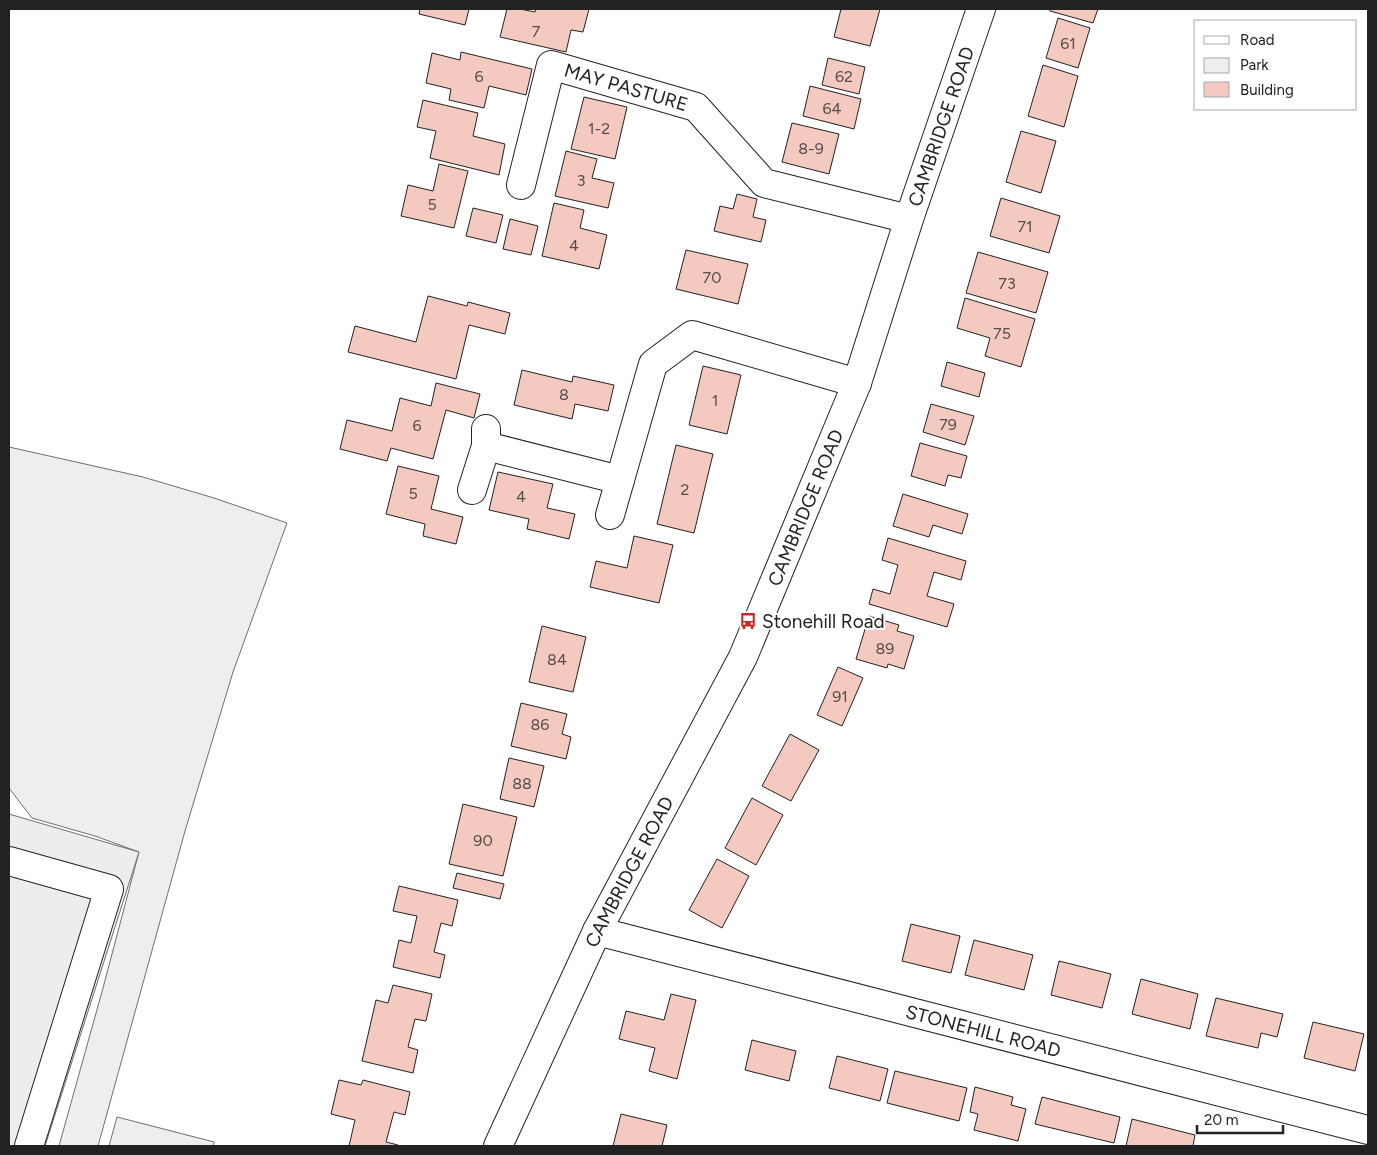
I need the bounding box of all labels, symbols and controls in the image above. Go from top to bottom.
legend [1194,20,1357,110]
house number: 7 [532,22,541,41]
text: Road [1240,31,1275,49]
house number: 61 [1060,34,1076,53]
street label: CAMBRIDGE ROAD [903,43,979,209]
text: Park [1240,56,1269,74]
street label: MAY PASTURE [562,58,691,116]
house number: 6 [474,67,484,86]
house number: 62 [835,67,853,86]
text: Building [1240,81,1294,99]
house number: 64 [823,99,842,118]
house number: 1-2 [588,119,610,138]
house number: 8-9 [798,139,824,158]
house number: 3 [577,171,585,190]
house number: 5 [427,195,437,214]
house number: 71 [1017,217,1033,236]
house number: 4 [569,236,579,255]
house number: 70 [703,268,721,287]
house number: 73 [998,274,1016,293]
house number: 75 [993,324,1011,343]
house number: 8 [559,385,569,404]
house number: 1 [712,391,718,410]
house number: 79 [939,415,957,434]
house number: 6 [412,416,422,435]
street label: CAMBRIDGE ROAD [762,426,848,589]
house number: 2 [681,480,689,499]
house number: 5 [408,484,418,503]
house number: 4 [516,487,526,506]
place label: Stonehill Road [762,610,885,633]
bus stop icon: Stonehill Road [738,611,758,631]
house number: 89 [876,639,894,658]
house number: 84 [547,650,567,669]
house number: 91 [832,687,848,706]
house number: 86 [531,715,549,734]
house number: 88 [512,774,532,793]
street label: CAMBRIDGE ROAD [580,792,678,951]
house number: 90 [473,831,493,850]
street label: STONEHILL ROAD [903,1000,1063,1062]
scale bar [1197,1102,1283,1134]
text: 20 m [1204,1111,1238,1129]

